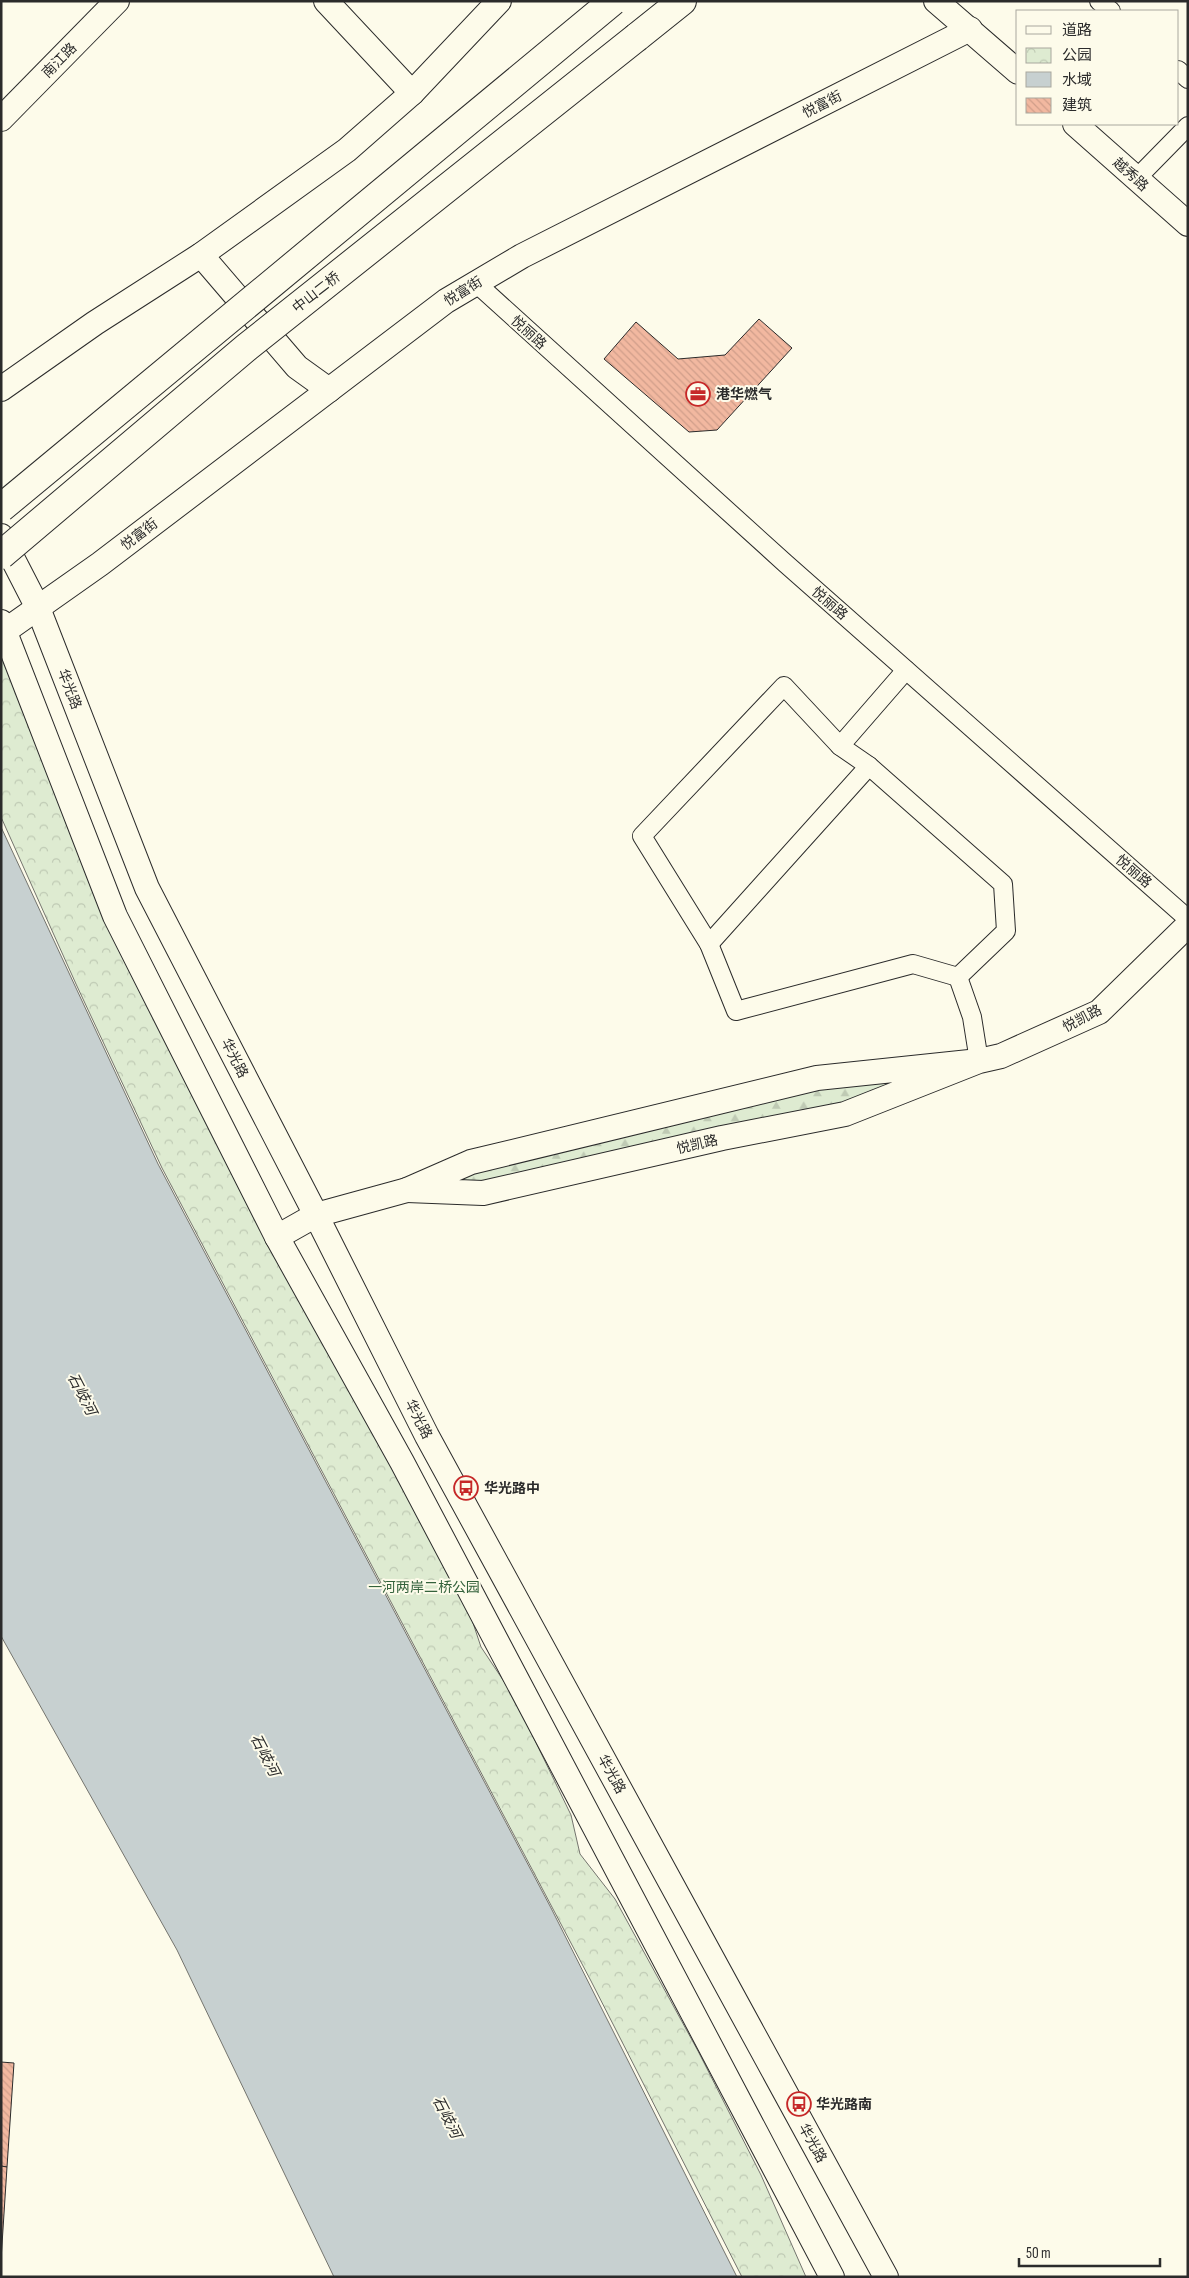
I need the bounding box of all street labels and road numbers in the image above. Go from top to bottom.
street label: 南江路 [38,39,80,81]
street label: 悦富街 [800,87,845,122]
street label: 越秀路 [1109,154,1152,195]
street label: 中山二桥 [289,268,344,316]
street label: 悦富街 [441,273,486,310]
street label: 悦丽路 [507,312,550,353]
street label: 悦富街 [117,515,161,554]
street label: 悦丽路 [808,583,851,624]
street label: 华光路 [54,667,85,712]
street label: 悦丽路 [1112,851,1155,892]
street label: 悦凯路 [1060,1001,1105,1036]
street label: 华光路 [217,1036,252,1081]
street label: 悦凯路 [675,1131,719,1157]
street label: 华光路 [401,1397,436,1442]
street label: 华光路 [594,1752,629,1797]
street label: 华光路 [795,2121,830,2166]

